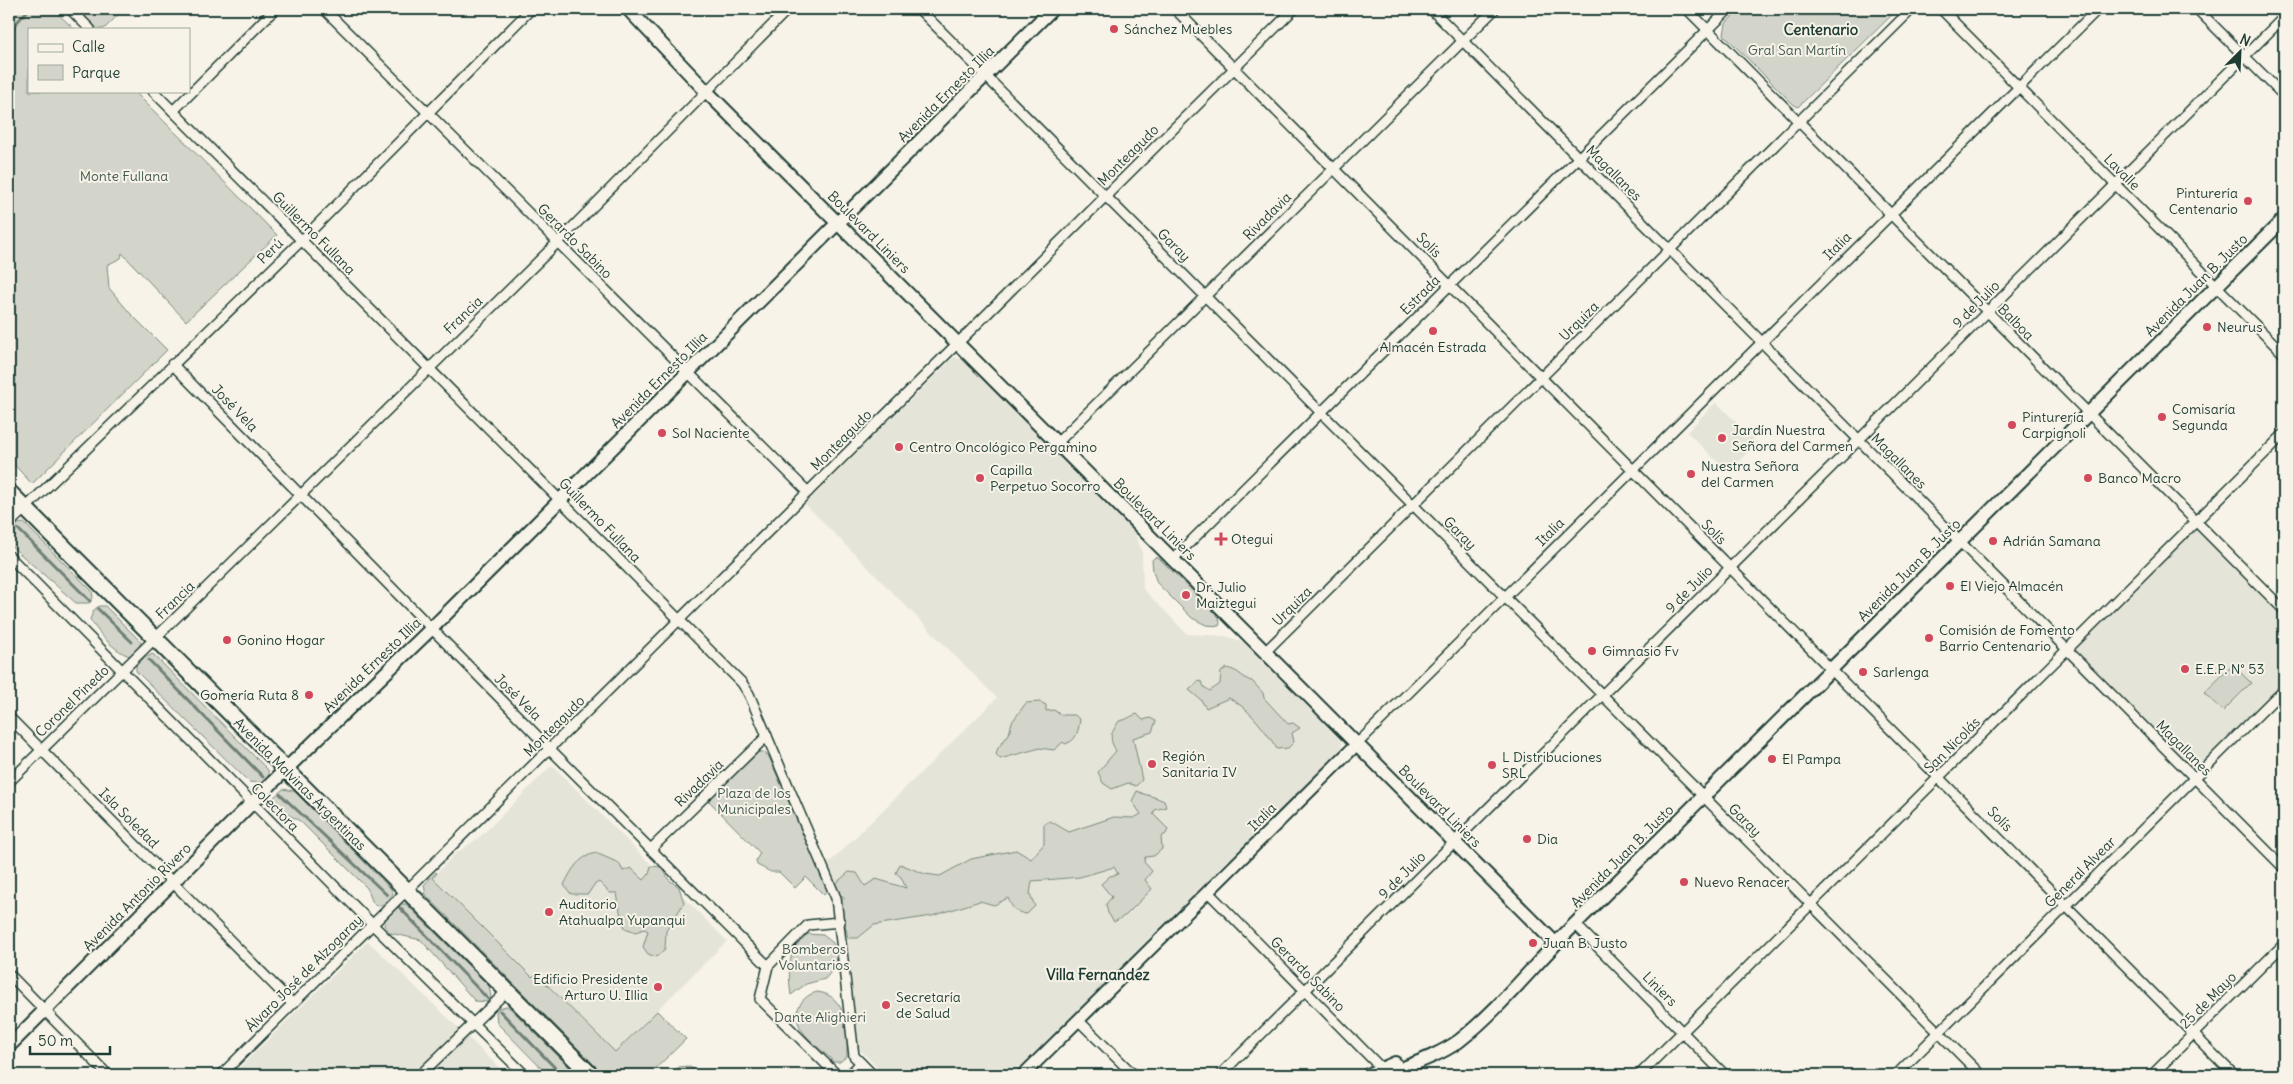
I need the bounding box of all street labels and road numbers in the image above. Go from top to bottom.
street label: Avenida Ernesto Illia [894,42,998,146]
street label: Monteagudo [1094,121,1162,189]
street label: Magallanes [1582,141,1646,205]
street label: Lavalle [2100,150,2144,194]
street label: Boulevard Liniers [824,187,914,277]
street label: Guillermo Fullana [269,188,359,278]
street label: Rivadavia [1239,188,1295,244]
street label: Gerardo Sabino [534,200,616,282]
street label: Garay [1154,225,1194,265]
street label: Italia [1819,228,1855,264]
street label: Solís [1413,229,1445,261]
street label: Avenida Juan B. Justo [2141,230,2251,340]
street label: Perú [253,234,287,268]
street label: Estrada [1396,271,1444,319]
street label: 9 de Julio [1948,276,2004,332]
street label: Francia [440,292,486,338]
street label: Urquiza [1555,297,1603,345]
street label: Balboa [1994,300,2038,344]
street label: Avenida Ernesto Illia [607,328,711,432]
street label: José Vela [208,380,262,436]
street label: Monteagudo [807,406,875,474]
street label: Magallanes [1867,429,1931,493]
street label: Guillermo Fullana [555,474,645,566]
street label: Boulevard Liniers [1110,474,1200,564]
street label: Garay [1440,513,1480,553]
street label: Italia [1532,514,1568,550]
street label: Avenida Juan B. Justo [1854,515,1964,625]
street label: Solís [1698,516,1730,548]
street label: 9 de Julio [1661,561,1717,617]
street label: Francia [152,577,198,623]
street label: Urquiza [1268,582,1316,630]
street label: Avenida Ernesto Illia [319,614,425,716]
street label: Coronel Pinedo [31,661,113,741]
street label: José Vela [491,670,545,724]
street label: Monteagudo [520,692,588,760]
street label: San Nicolás [1920,713,1984,777]
street label: Avenida Malvinas Argentinas [230,714,370,854]
street label: Magallanes [2152,716,2216,780]
street label: Rivadavia [671,755,727,811]
street label: Boulevard Liniers [1395,761,1485,851]
street label: Colectora [247,779,303,835]
street label: Isla Soledad [95,784,163,852]
street label: Italia [1244,799,1280,835]
street label: Garay [1725,800,1765,840]
street label: Avenida Juan B. Justo [1567,801,1677,911]
street label: Solís [1984,803,2016,835]
street label: General Alvear [2041,832,2120,911]
street label: Avenida Antonio Rivero [79,839,195,955]
street label: 9 de Julio [1374,847,1430,903]
street label: Álvaro José de Alzogaray [242,911,366,1035]
street label: Gerardo Sabino [1267,933,1349,1015]
street label: Liniers [1639,968,1681,1010]
street label: 25 de Mayo [2176,968,2240,1032]

